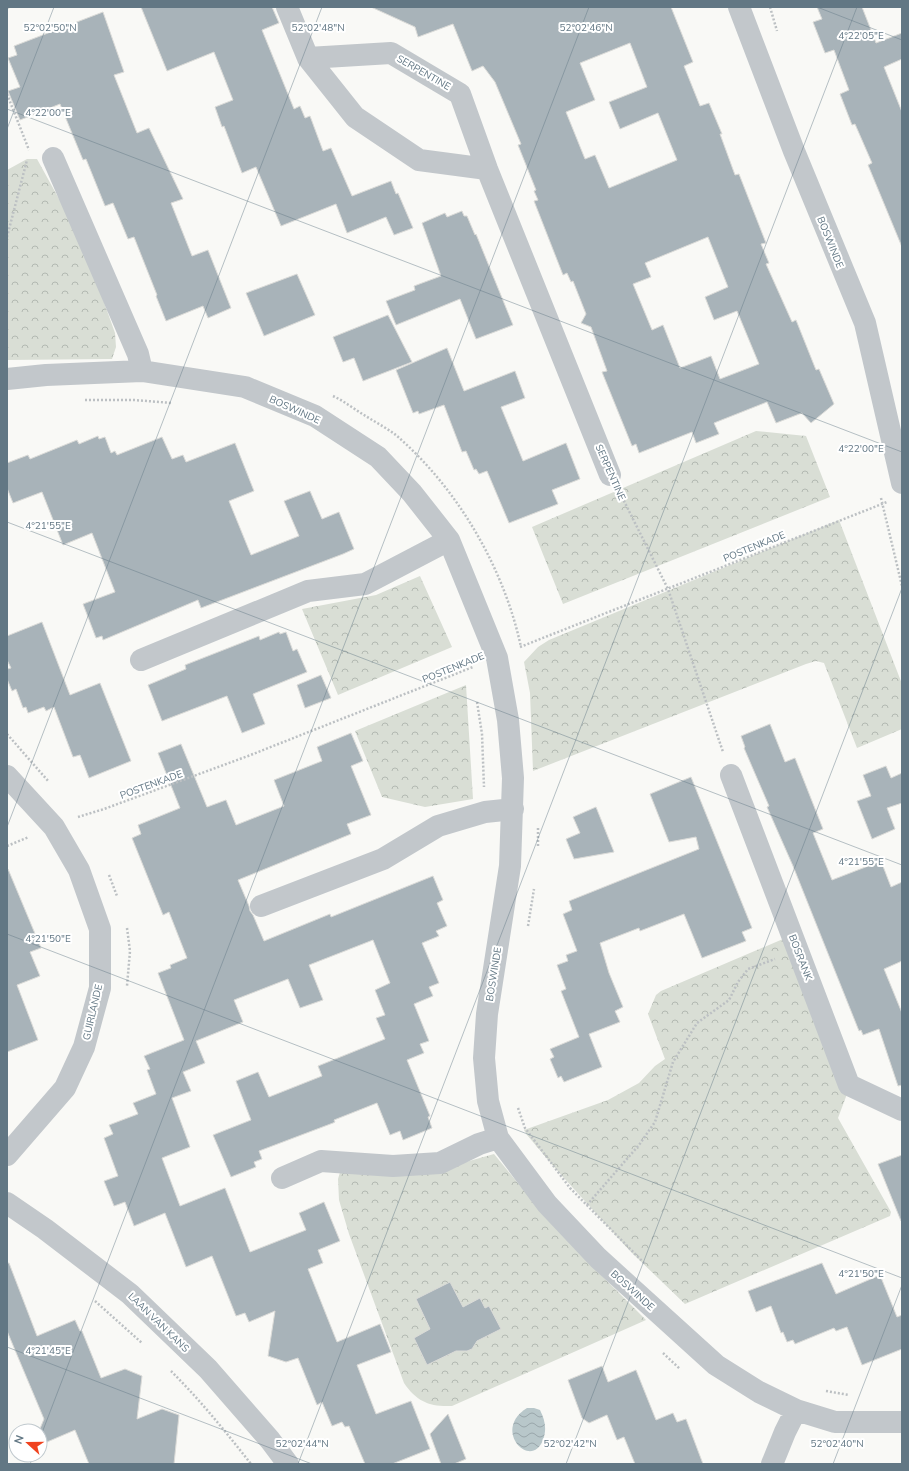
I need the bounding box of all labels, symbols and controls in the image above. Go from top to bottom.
text: 52°02'50"N [23,21,77,35]
text: 52°02'48"N [291,21,345,35]
text: 52°02'46"N [559,21,613,35]
text: 4°22'05"E [838,29,884,43]
street label: SERPENTINE [394,52,453,94]
text: 4°22'00"E [25,106,71,120]
street label: BOSWINDE [813,214,847,271]
street label: BOSWINDE [267,392,323,427]
street label: SERPENTINE [591,442,629,503]
text: 4°22'00"E [838,442,884,456]
text: 4°21'55"E [25,519,71,533]
street label: POSTENKADE [721,528,788,566]
street label: POSTENKADE [420,649,487,687]
street label: POSTENKADE [118,767,185,803]
text: 4°21'55"E [838,855,884,869]
text: 4°21'50"E [25,932,71,946]
street label: BOSRANK [785,932,815,983]
street label: BOSWINDE [483,946,505,1002]
street label: GUIRLANDE [80,983,106,1042]
street label: BOSWINDE [607,1267,657,1314]
text: 4°21'50"E [838,1267,884,1281]
street label: LAAN VAN KANS [125,1290,192,1356]
text: 4°21'45"E [25,1344,71,1358]
north arrow [8,1423,48,1463]
text: N [11,1433,28,1446]
text: 52°02'44"N [275,1437,329,1451]
text: 52°02'42"N [543,1437,597,1451]
text: 52°02'40"N [810,1437,864,1451]

